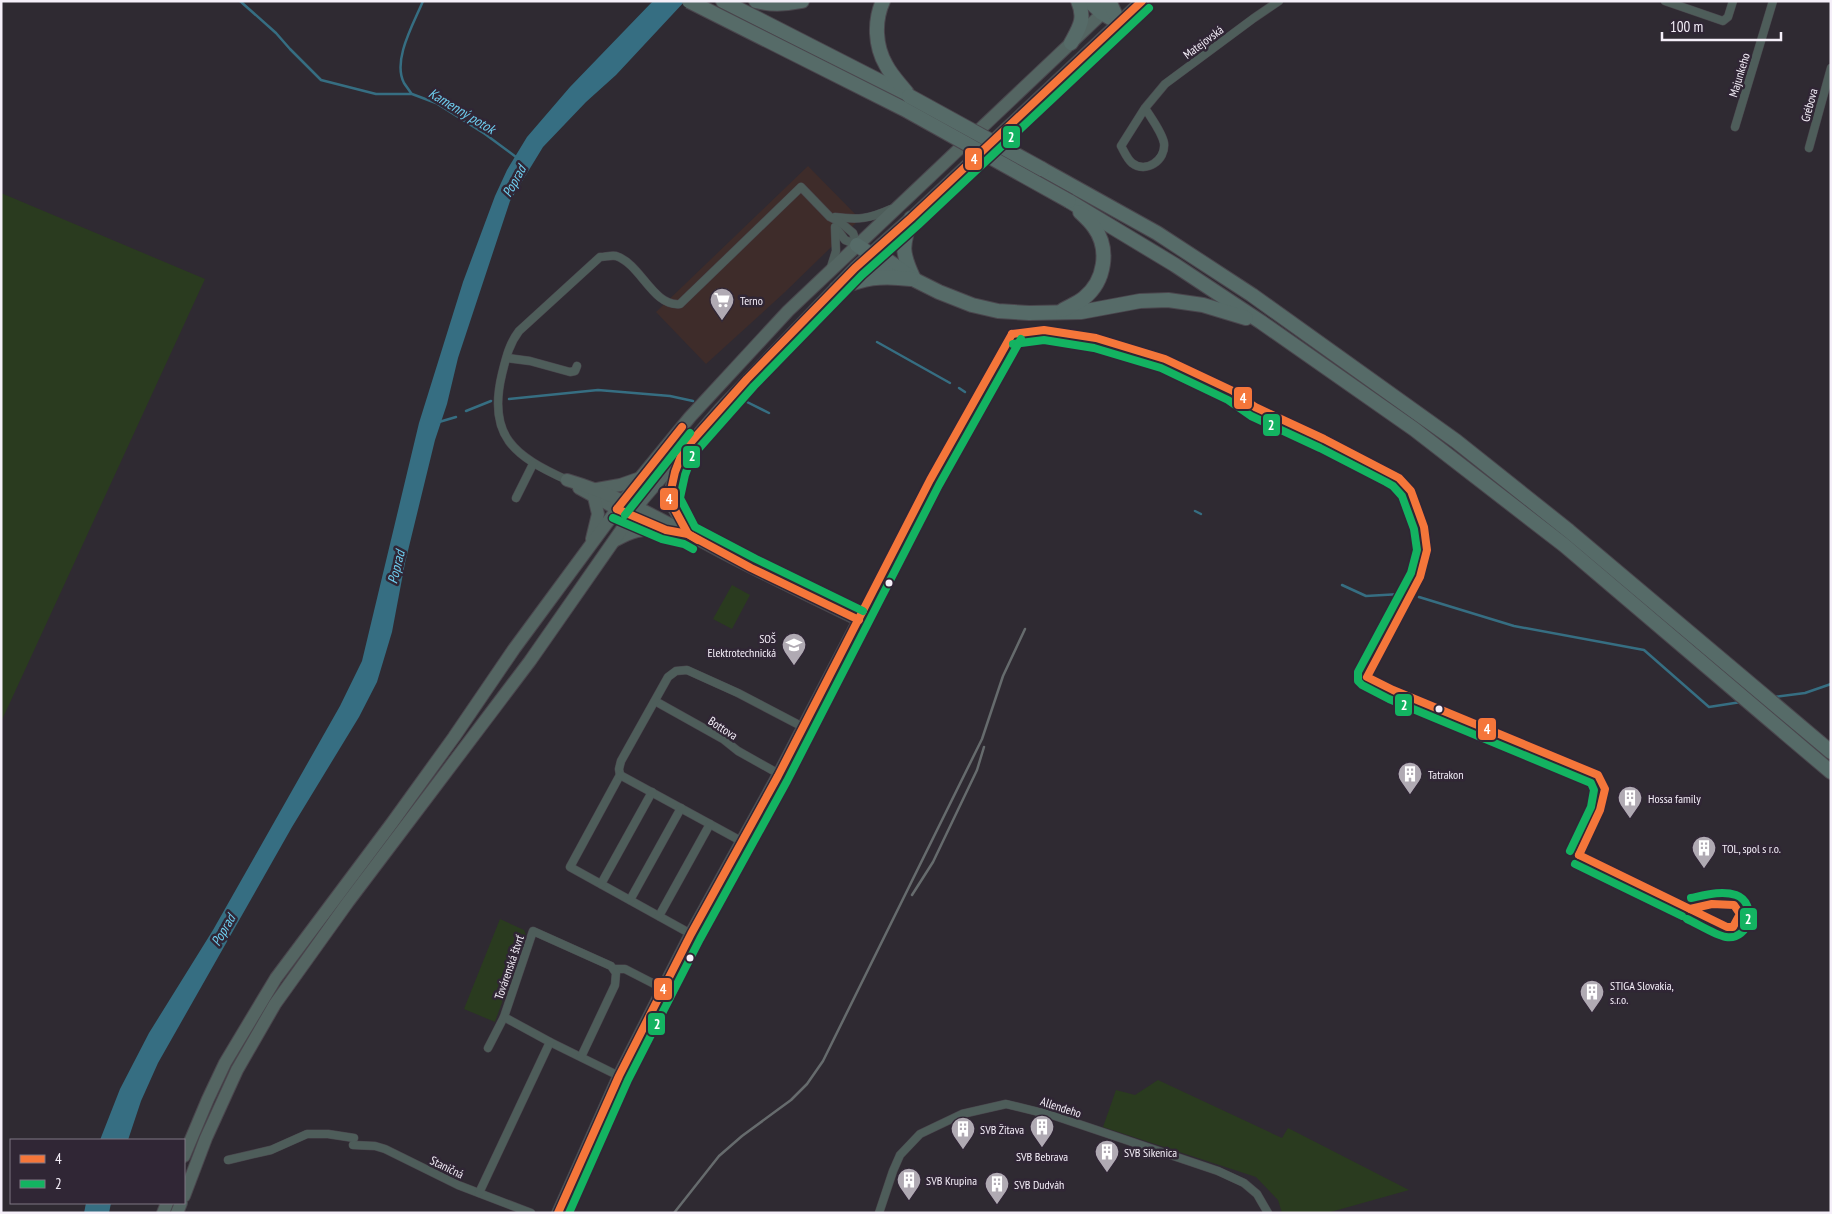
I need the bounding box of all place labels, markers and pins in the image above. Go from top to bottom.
supermarket icon: Terno [709,287,735,321]
place label: Terno [740,293,763,308]
unlabelled marker [884,578,894,588]
place label: SOŠ Elektrotechnická [707,631,776,660]
school or university icon: SOŠ Elektrotechnická [781,632,807,666]
unlabelled marker [1434,704,1444,714]
building icon: Tatrakon [1397,761,1423,795]
place label: Tatrakon [1428,767,1464,782]
building icon: Hossa family [1617,785,1643,819]
place label: Hossa family [1648,791,1701,806]
building icon: TOL, spol s r.o. [1691,835,1717,869]
place label: TOL, spol s r.o. [1722,841,1781,856]
unlabelled marker [685,953,695,963]
place label: STIGA Slovakia, s.r.o. [1610,978,1674,1007]
building icon: STIGA Slovakia, s.r.o. [1579,979,1605,1013]
building icon: SVB Bebrava [1029,1114,1055,1148]
building icon: SVB Žitava [950,1116,976,1150]
place label: SVB Žitava [980,1122,1024,1137]
building icon: SVB Sikenica [1094,1139,1120,1173]
place label: SVB Sikenica [1124,1145,1177,1160]
place label: SVB Bebrava [1016,1149,1068,1164]
building icon: SVB Krupina [896,1167,922,1201]
building icon: SVB Dudváh [984,1171,1010,1205]
place label: SVB Krupina [926,1173,977,1188]
place label: SVB Dudváh [1014,1177,1064,1192]

